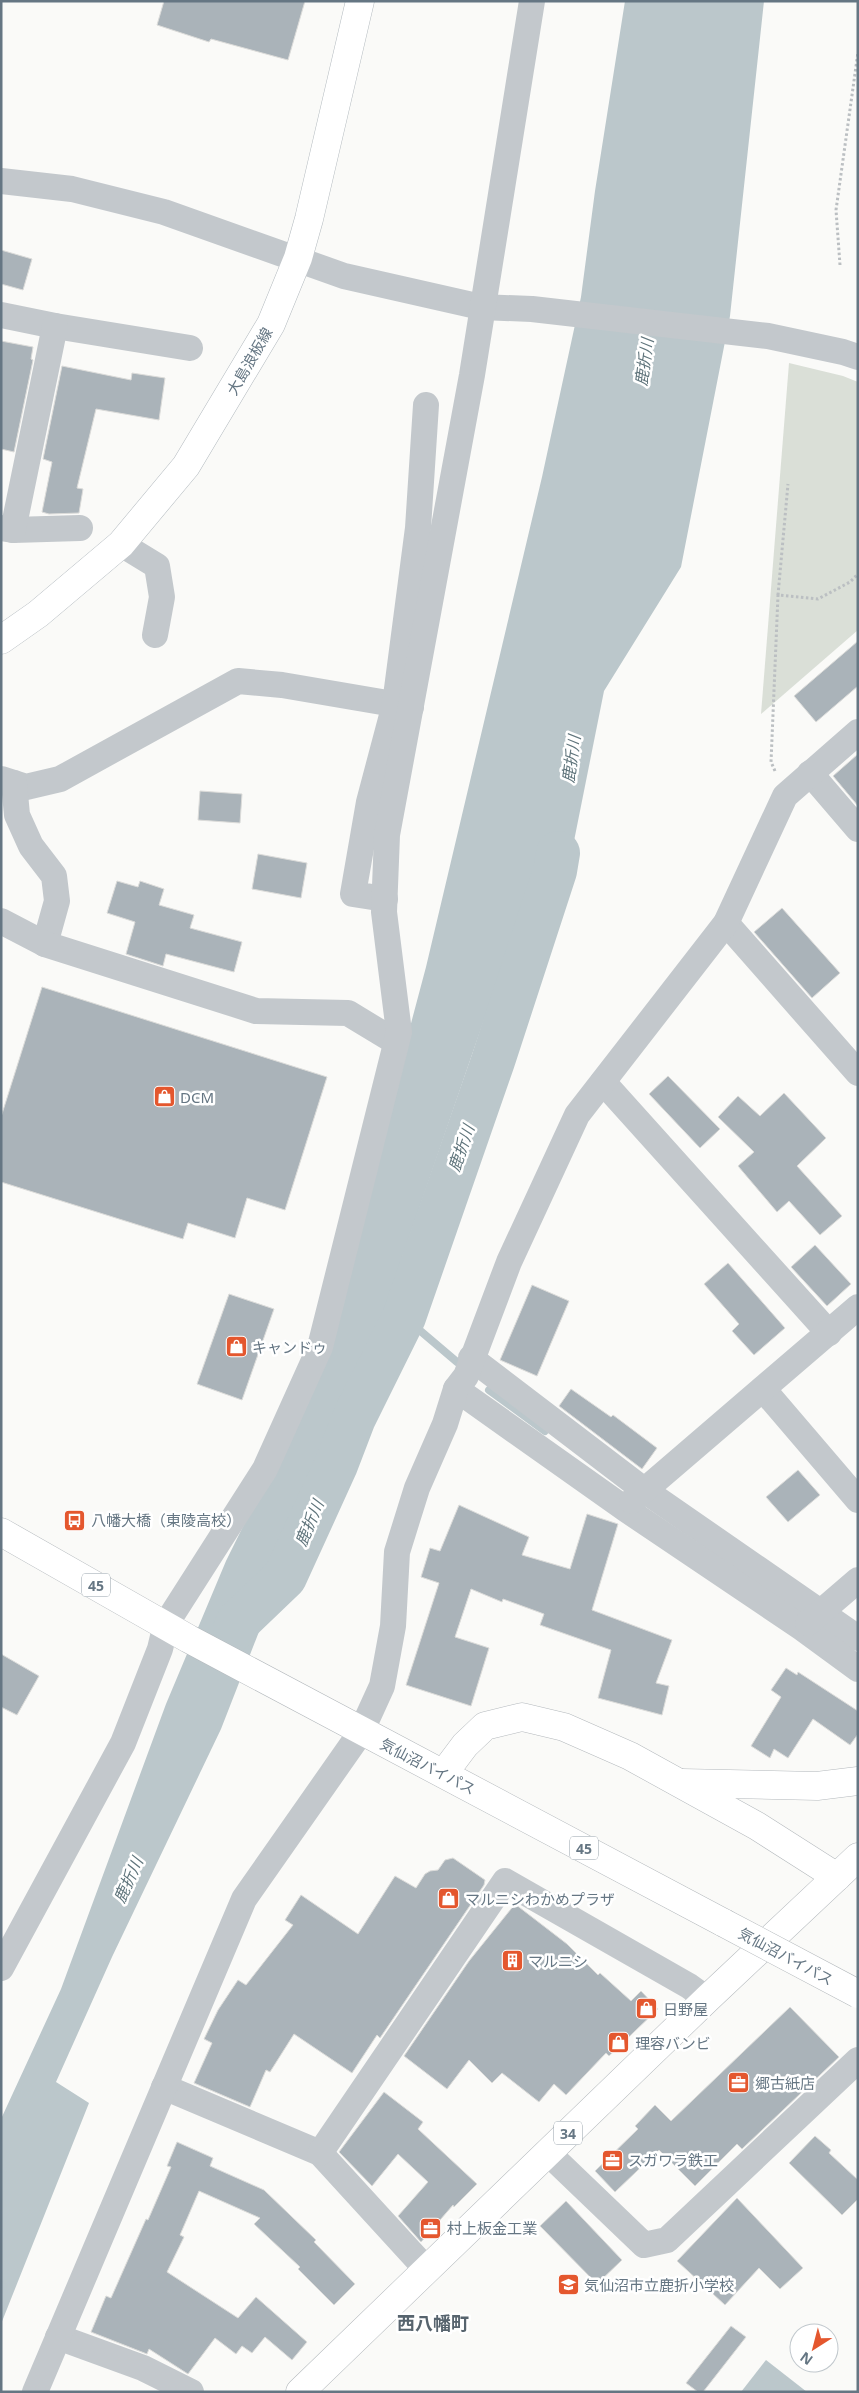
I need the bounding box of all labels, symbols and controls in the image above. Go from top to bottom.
street label: 大島浪板線 [222,324,276,398]
water label: 鹿折川 [630,335,659,387]
water label: 鹿折川 [557,732,586,784]
shop icon: DCM [152,1085,176,1109]
place label: DCM [180,1087,214,1107]
water label: 鹿折川 [443,1120,480,1174]
shop icon: キャンドゥ [224,1335,248,1359]
place label: キャンドゥ [252,1337,327,1357]
water label: 鹿折川 [289,1495,329,1549]
bus stop icon: 八幡大橋（東陵高校） [63,1508,87,1532]
place label: 八幡大橋（東陵高校） [91,1510,241,1530]
road number: 45 [82,1574,110,1596]
street label: 気仙沼バイパス [377,1733,479,1799]
road number: 45 [570,1836,598,1860]
water label: 鹿折川 [108,1852,149,1906]
shop icon: マルニシわかめプラザ [437,1887,461,1911]
place label: マルニシわかめプラザ [465,1889,615,1909]
street label: 気仙沼バイパス [735,1923,837,1989]
building icon: マルニシ [500,1949,524,1973]
place label: マルニシ [528,1951,588,1971]
shop icon: 日野屋 [635,1997,659,2021]
place label: 日野屋 [663,1999,708,2019]
shop icon: 理容バンビ [607,2031,631,2055]
place label: 理容バンビ [635,2033,711,2053]
office icon: 郷古紙店 [727,2071,751,2095]
place label: 郷古紙店 [755,2073,815,2093]
road number: 34 [554,2122,582,2144]
office icon: スガワラ鉄工 [600,2148,624,2172]
place label: スガワラ鉄工 [628,2150,718,2170]
office icon: 村上板金工業 [419,2216,443,2240]
place label: 村上板金工業 [447,2218,537,2238]
school or university icon: 気仙沼市立鹿折小学校 [556,2273,580,2297]
place label: 気仙沼市立鹿折小学校 [584,2275,734,2295]
district label: 西八幡町 [397,2311,469,2335]
north arrow [789,2323,839,2373]
text: N [796,2348,816,2370]

